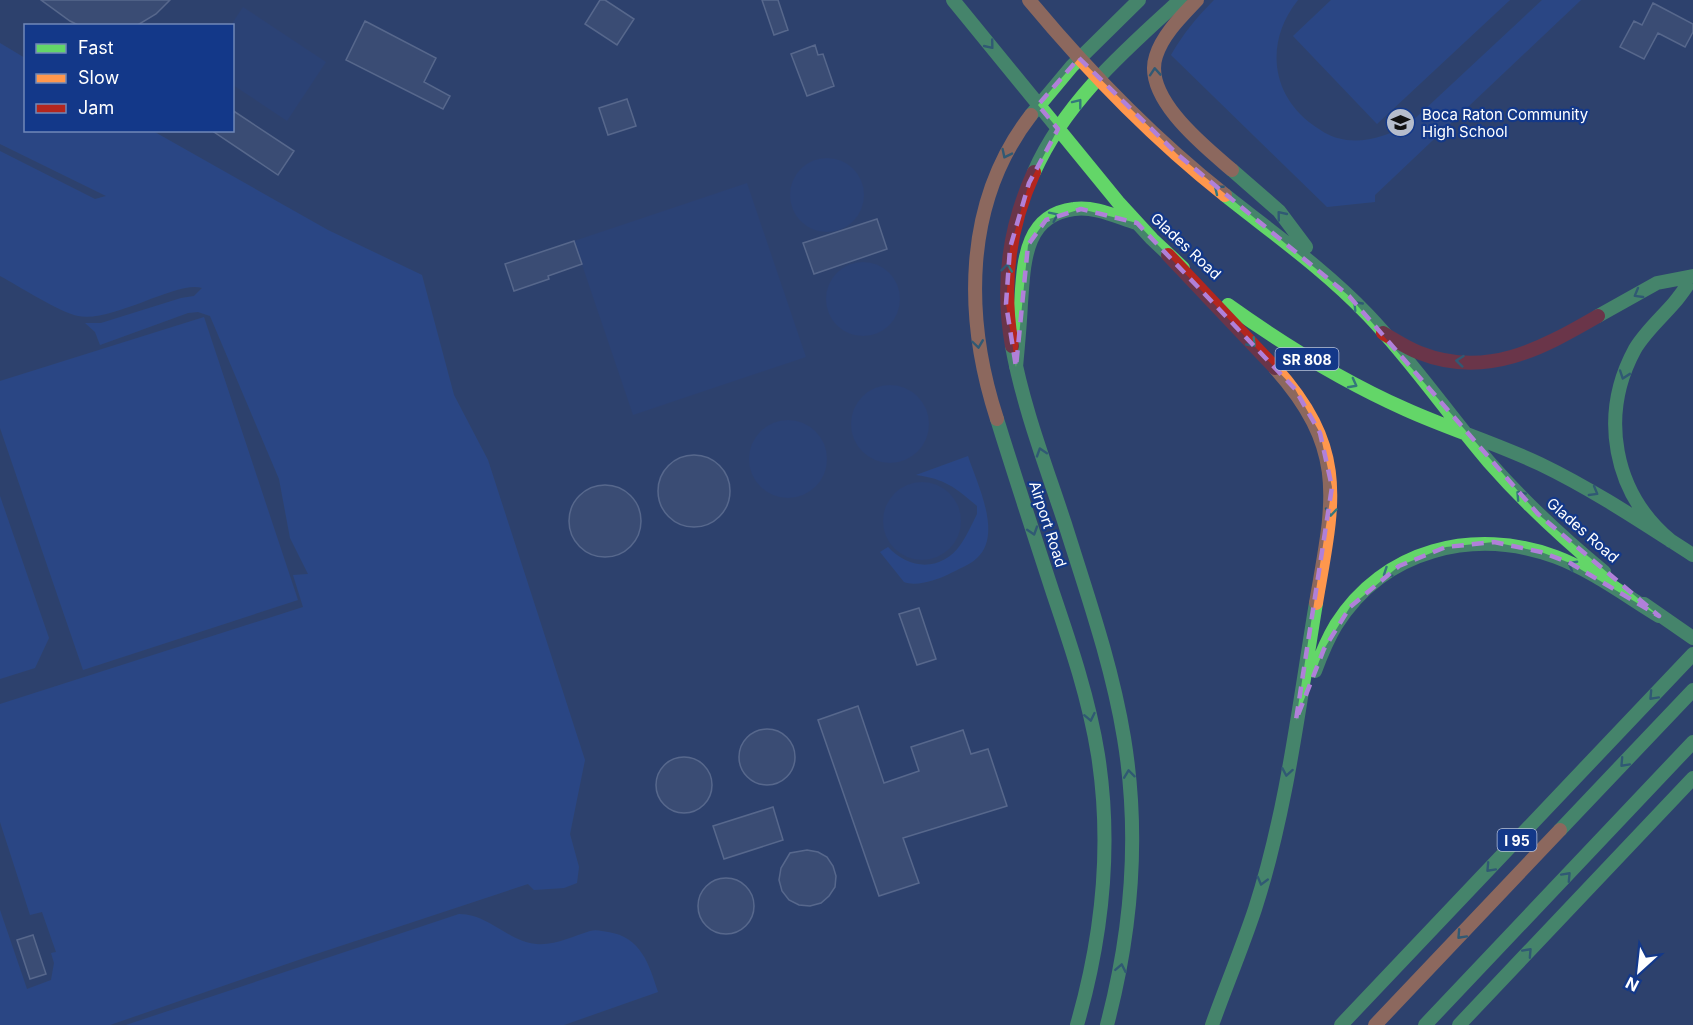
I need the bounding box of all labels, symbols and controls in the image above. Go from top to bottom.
legend [24,24,234,132]
text: Fast [78,37,114,58]
one-way arrow [983,39,994,50]
text: Slow [78,67,119,88]
one-way arrow [1149,67,1162,76]
text: Jam [78,97,114,118]
one-way arrow [1070,99,1081,110]
place label: Boca Raton Community High School [1422,105,1589,141]
school or university icon: Boca Raton Community High School [1385,107,1417,139]
one-way arrow [1002,148,1014,159]
one-way arrow [1214,186,1225,197]
street label: Glades Road [1147,209,1225,283]
one-way arrow [1278,211,1289,222]
one-way arrow [1048,212,1059,224]
one-way arrow [1000,263,1013,272]
one-way arrow [1634,286,1644,298]
one-way arrow [1354,301,1365,312]
one-way arrow [1245,336,1256,346]
one-way arrow [971,339,983,348]
road number: SR 808 [1276,348,1338,370]
one-way arrow [1455,355,1464,368]
one-way arrow [1619,369,1631,380]
one-way arrow [1347,377,1358,388]
one-way arrow [1035,447,1048,457]
street label: Airport Road [1025,479,1071,569]
one-way arrow [1588,485,1598,496]
one-way arrow [1516,491,1527,501]
street label: Glades Road [1543,493,1623,567]
one-way arrow [1325,508,1338,517]
one-way arrow [1026,525,1038,536]
one-way arrow [1568,561,1578,572]
one-way arrow [1383,566,1394,577]
one-way arrow [1649,690,1660,700]
one-way arrow [1083,712,1096,722]
one-way arrow [1620,756,1631,766]
one-way arrow [1281,767,1294,777]
one-way arrow [1123,770,1136,779]
road number: I 95 [1498,829,1537,851]
one-way arrow [1486,861,1497,872]
one-way arrow [1559,872,1570,883]
one-way arrow [1257,876,1270,886]
one-way arrow [1457,928,1468,938]
north arrow [1609,941,1669,1001]
one-way arrow [1521,948,1532,959]
one-way arrow [1114,964,1127,974]
text: N [1622,973,1642,996]

